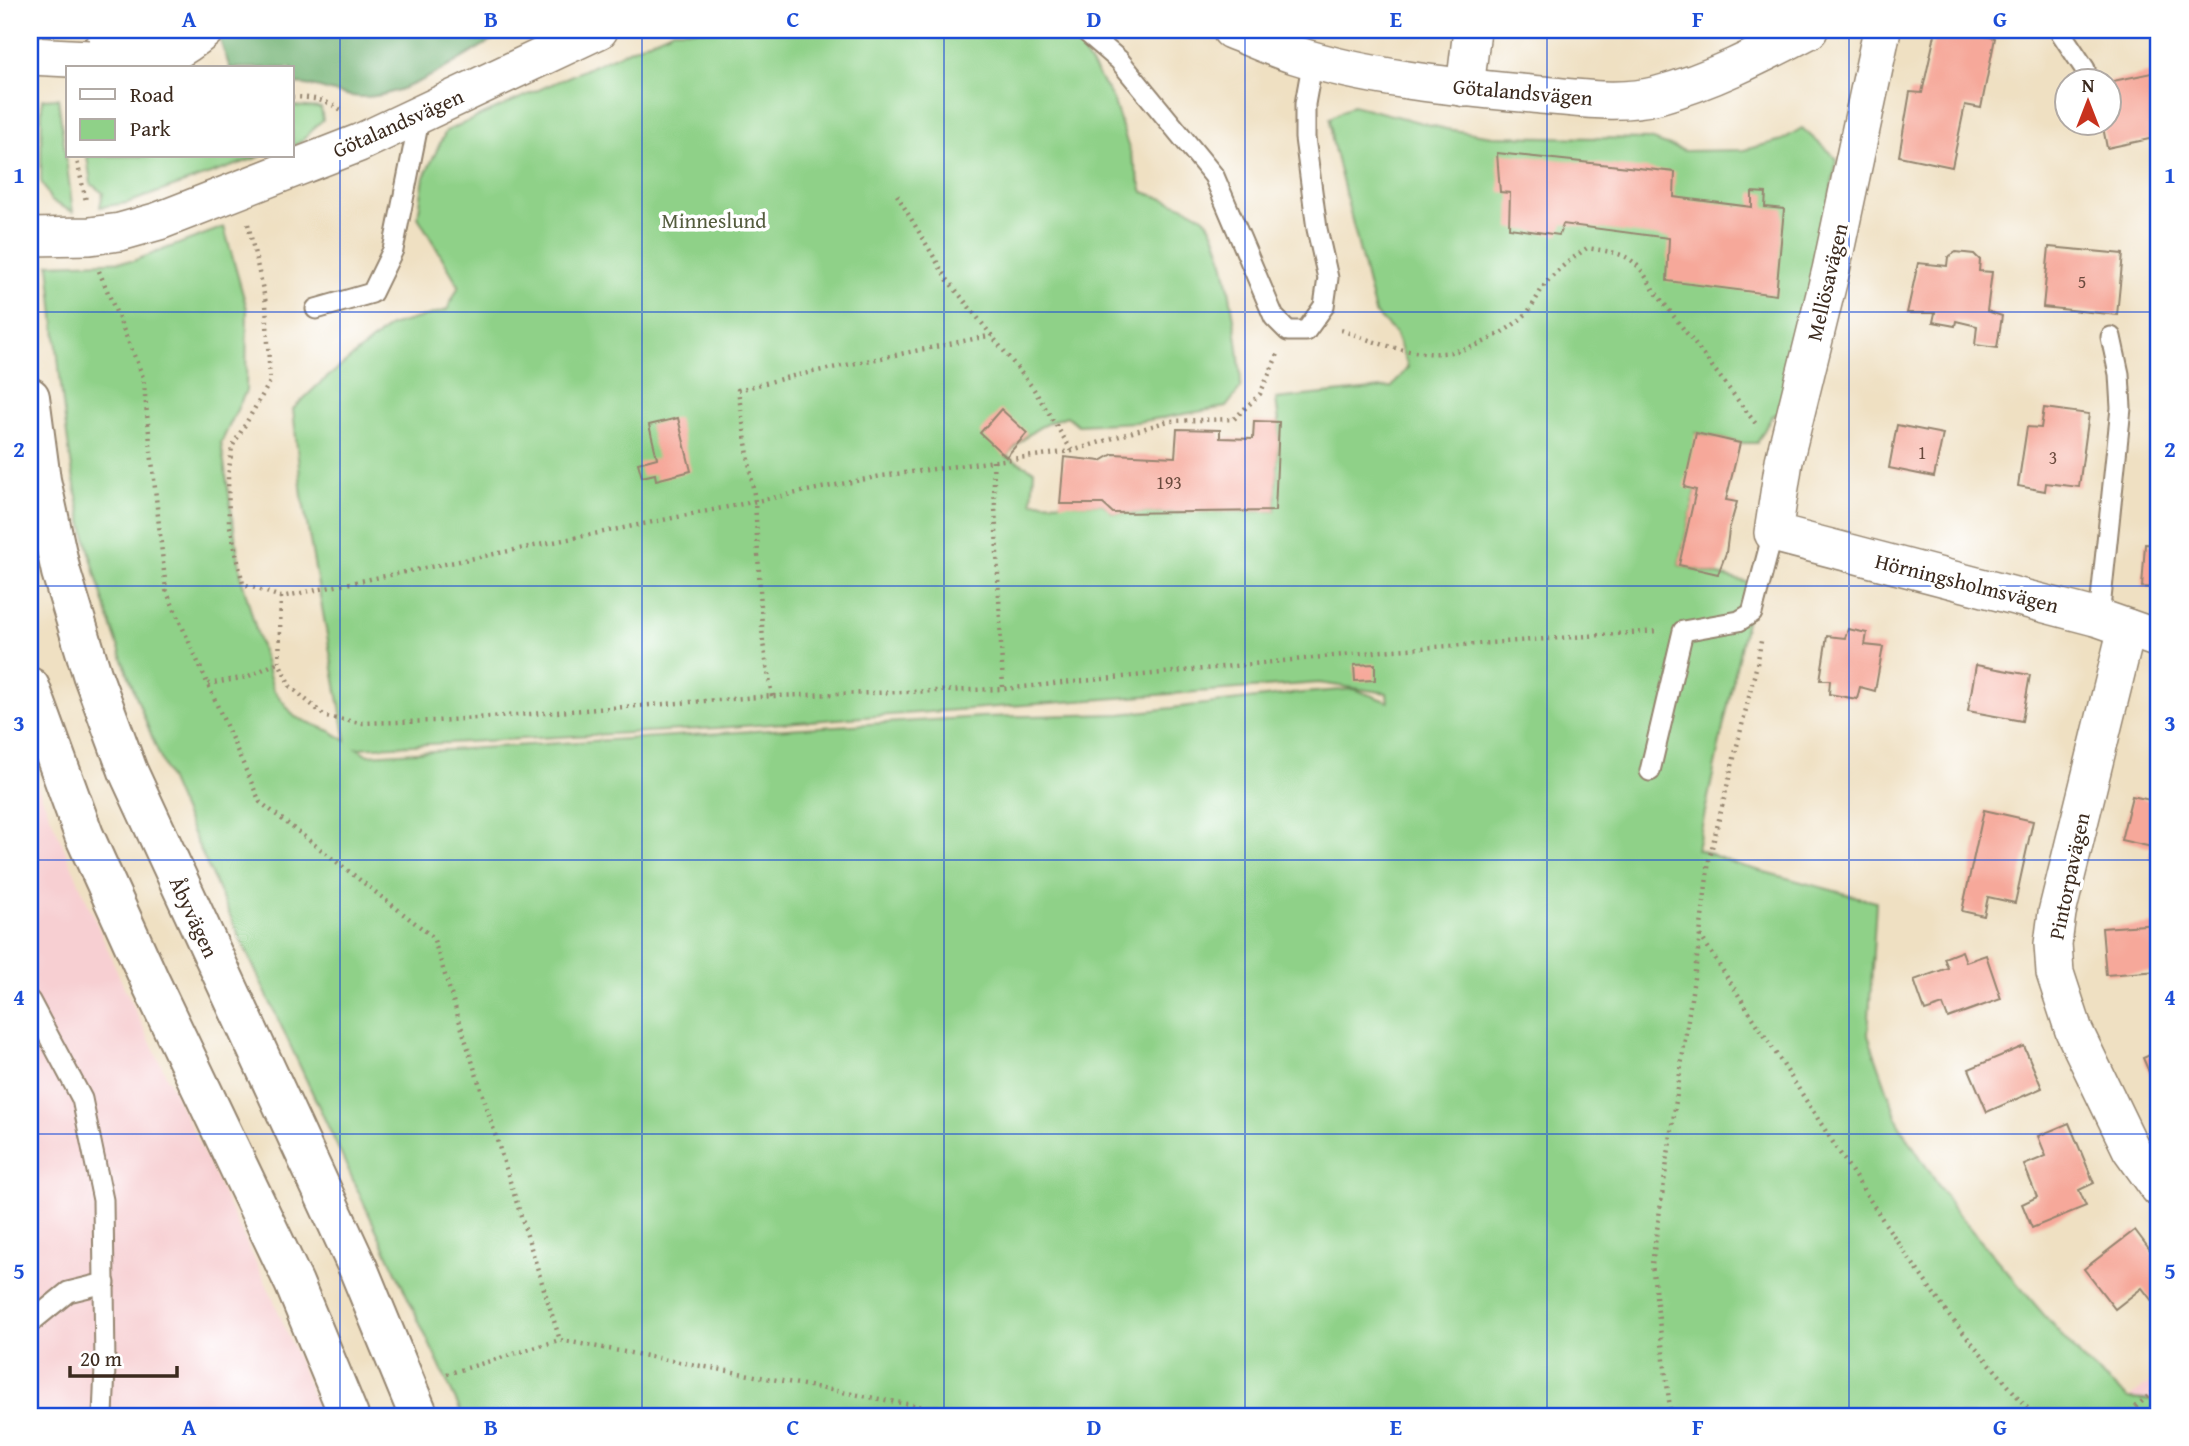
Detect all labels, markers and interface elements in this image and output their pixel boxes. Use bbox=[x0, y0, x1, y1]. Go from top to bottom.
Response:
text: A bbox=[182, 2, 197, 35]
text: B bbox=[484, 2, 498, 35]
text: C bbox=[786, 2, 800, 35]
text: D bbox=[1087, 2, 1102, 35]
text: E bbox=[1390, 2, 1402, 35]
text: F bbox=[1692, 2, 1704, 35]
text: G bbox=[1993, 2, 2007, 35]
legend bbox=[66, 66, 294, 158]
north arrow bbox=[2052, 66, 2122, 136]
street label: Götalandsvägen bbox=[1452, 70, 1594, 114]
text: N bbox=[2082, 71, 2095, 99]
text: Road bbox=[130, 79, 175, 110]
street label: Götalandsvägen bbox=[328, 80, 468, 166]
text: Park bbox=[130, 113, 171, 144]
text: 1 bbox=[13, 158, 25, 191]
text: 1 bbox=[2164, 158, 2176, 191]
park label: Minneslund bbox=[661, 205, 767, 236]
street label: Mellösavägen bbox=[1798, 220, 1856, 344]
house number: 5 bbox=[2078, 268, 2086, 295]
text: 2 bbox=[13, 432, 25, 465]
text: 2 bbox=[2164, 432, 2176, 465]
house number: 1 bbox=[1918, 439, 1926, 466]
house number: 3 bbox=[2049, 444, 2057, 471]
house number: 193 bbox=[1156, 469, 1182, 496]
street label: Hörningsholmsvägen bbox=[1872, 545, 2062, 621]
text: 3 bbox=[13, 706, 25, 739]
text: 3 bbox=[2164, 706, 2176, 739]
street label: Pintorpavägen bbox=[2040, 809, 2098, 942]
street label: Åbyvägen bbox=[162, 871, 226, 963]
text: 4 bbox=[13, 980, 25, 1013]
text: 4 bbox=[2164, 980, 2176, 1013]
text: 5 bbox=[13, 1254, 25, 1287]
text: 5 bbox=[2164, 1254, 2176, 1287]
scale bar bbox=[70, 1334, 177, 1378]
text: 20 m bbox=[80, 1343, 122, 1374]
text: A bbox=[182, 1410, 197, 1443]
text: B bbox=[484, 1410, 498, 1443]
text: C bbox=[786, 1410, 800, 1443]
text: D bbox=[1087, 1410, 1102, 1443]
text: E bbox=[1390, 1410, 1402, 1443]
text: F bbox=[1692, 1410, 1704, 1443]
text: G bbox=[1993, 1410, 2007, 1443]

